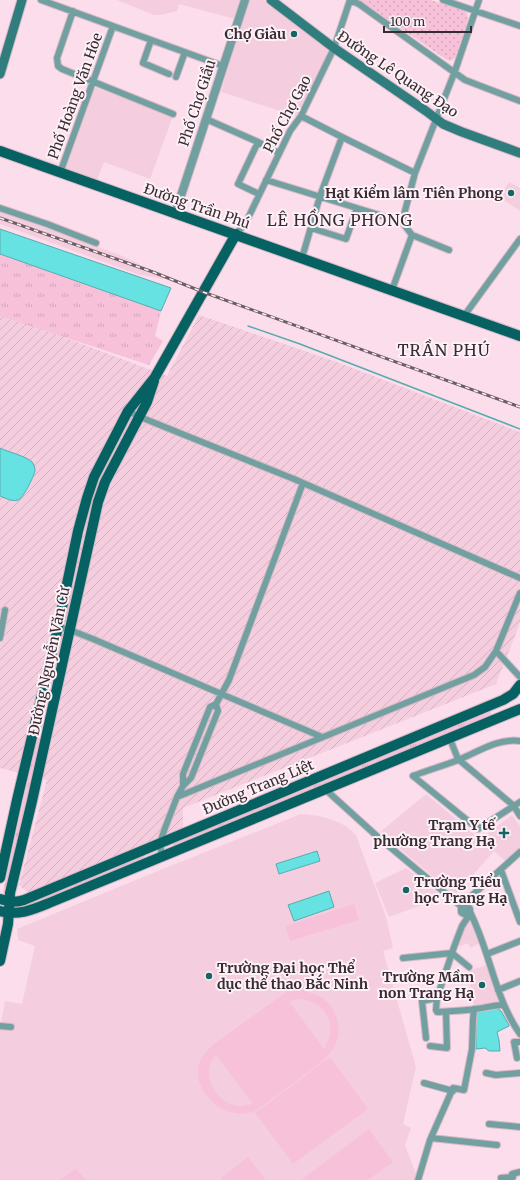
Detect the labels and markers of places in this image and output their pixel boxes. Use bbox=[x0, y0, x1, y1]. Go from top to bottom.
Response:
place label: Chợ Giàu bbox=[224, 25, 286, 43]
marker: Chợ Giàu bbox=[289, 29, 299, 39]
place label: Hạt Kiểm lâm Tiên Phong bbox=[325, 184, 503, 202]
marker: Hạt Kiểm lâm Tiên Phong bbox=[506, 188, 516, 198]
place label: Trạm Y tế phường Trang Hạ bbox=[373, 816, 496, 850]
marker: Trạm Y tế phường Trang Hạ bbox=[498, 827, 510, 839]
place label: Trường Tiểu học Trang Hạ bbox=[414, 873, 507, 907]
marker: Trường Tiểu học Trang Hạ bbox=[401, 885, 411, 895]
place label: Trường Đại học Thể dục thể thao Bắc Ninh bbox=[217, 959, 369, 993]
place label: Trường Mầm non Trang Hạ bbox=[379, 968, 474, 1002]
marker: Trường Đại học Thể dục thể thao Bắc Ninh bbox=[204, 971, 214, 981]
marker: Trường Mầm non Trang Hạ bbox=[477, 980, 487, 990]

